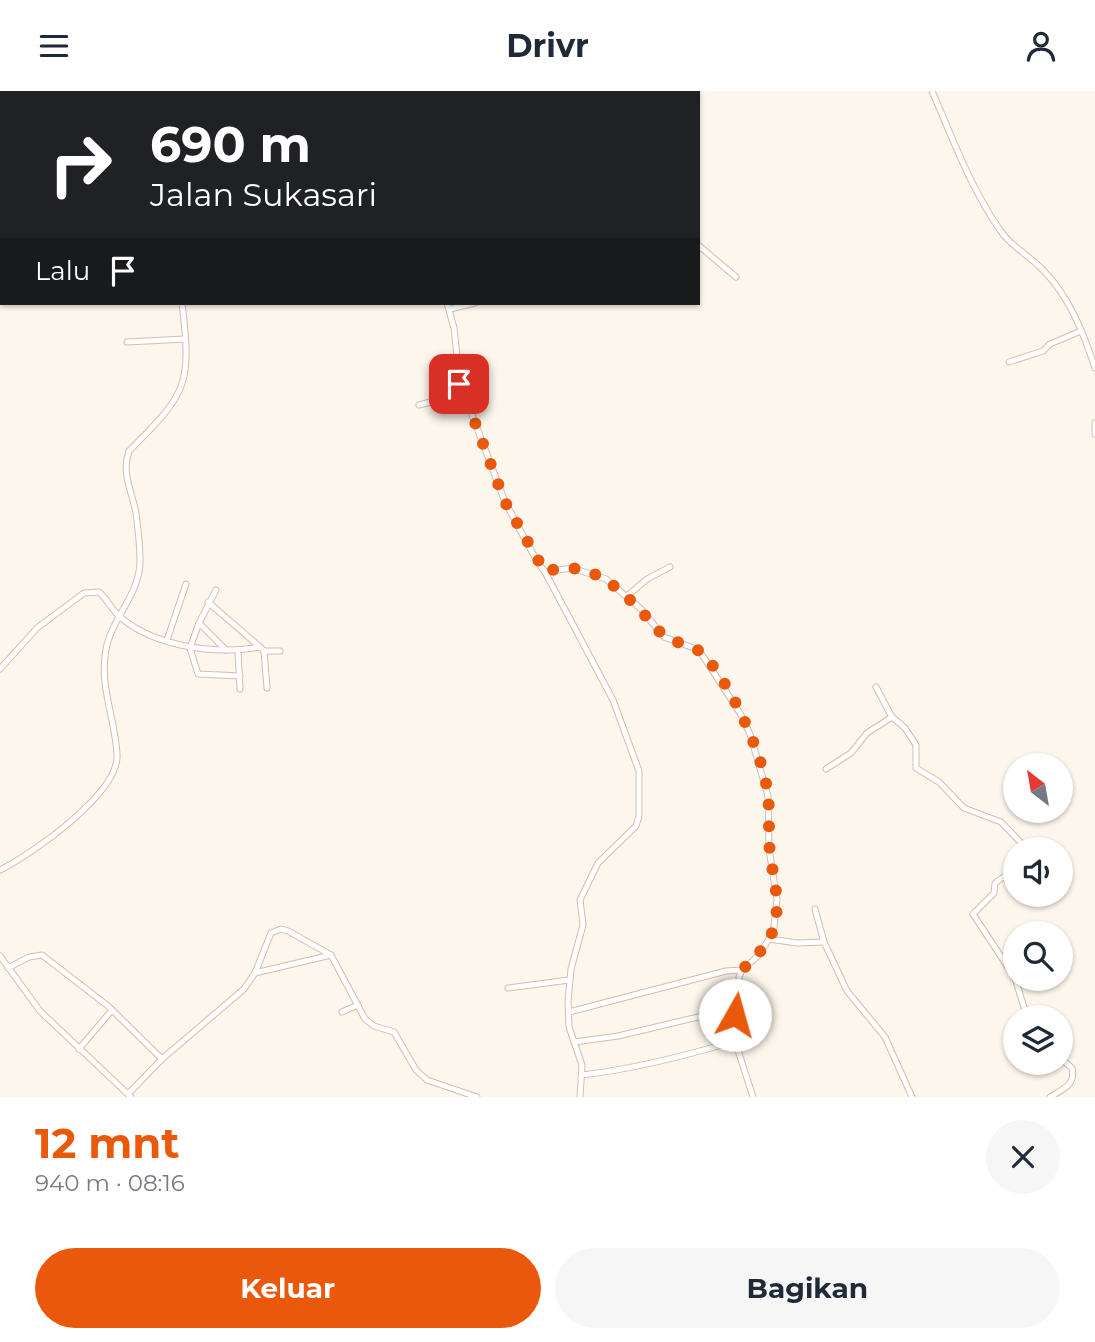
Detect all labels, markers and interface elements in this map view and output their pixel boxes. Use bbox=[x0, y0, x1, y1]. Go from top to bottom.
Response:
text: Drivr bbox=[506, 26, 589, 65]
icon: menu bbox=[35, 27, 73, 65]
icon: person bbox=[1022, 27, 1060, 65]
text: 690 m bbox=[150, 115, 311, 174]
icon: right bbox=[35, 119, 126, 210]
text: Jalan Sukasari bbox=[150, 175, 377, 214]
icon: arrive bbox=[104, 252, 142, 290]
text: Lalu bbox=[35, 255, 90, 287]
pin bbox=[429, 354, 489, 414]
icon: arrive bbox=[440, 365, 478, 403]
north arrow bbox=[1003, 753, 1073, 823]
map controls bbox=[1003, 753, 1073, 1075]
button: sound bbox=[1003, 837, 1073, 907]
button: search bbox=[1003, 921, 1073, 991]
position arrow bbox=[698, 978, 772, 1052]
button: layers bbox=[1003, 1005, 1073, 1075]
text: 12 mnt bbox=[35, 1117, 179, 1169]
button: close bbox=[986, 1120, 1060, 1194]
text: 940 m · 08:16 bbox=[35, 1169, 185, 1197]
button: Keluar bbox=[35, 1248, 541, 1328]
button: Bagikan bbox=[555, 1248, 1060, 1328]

